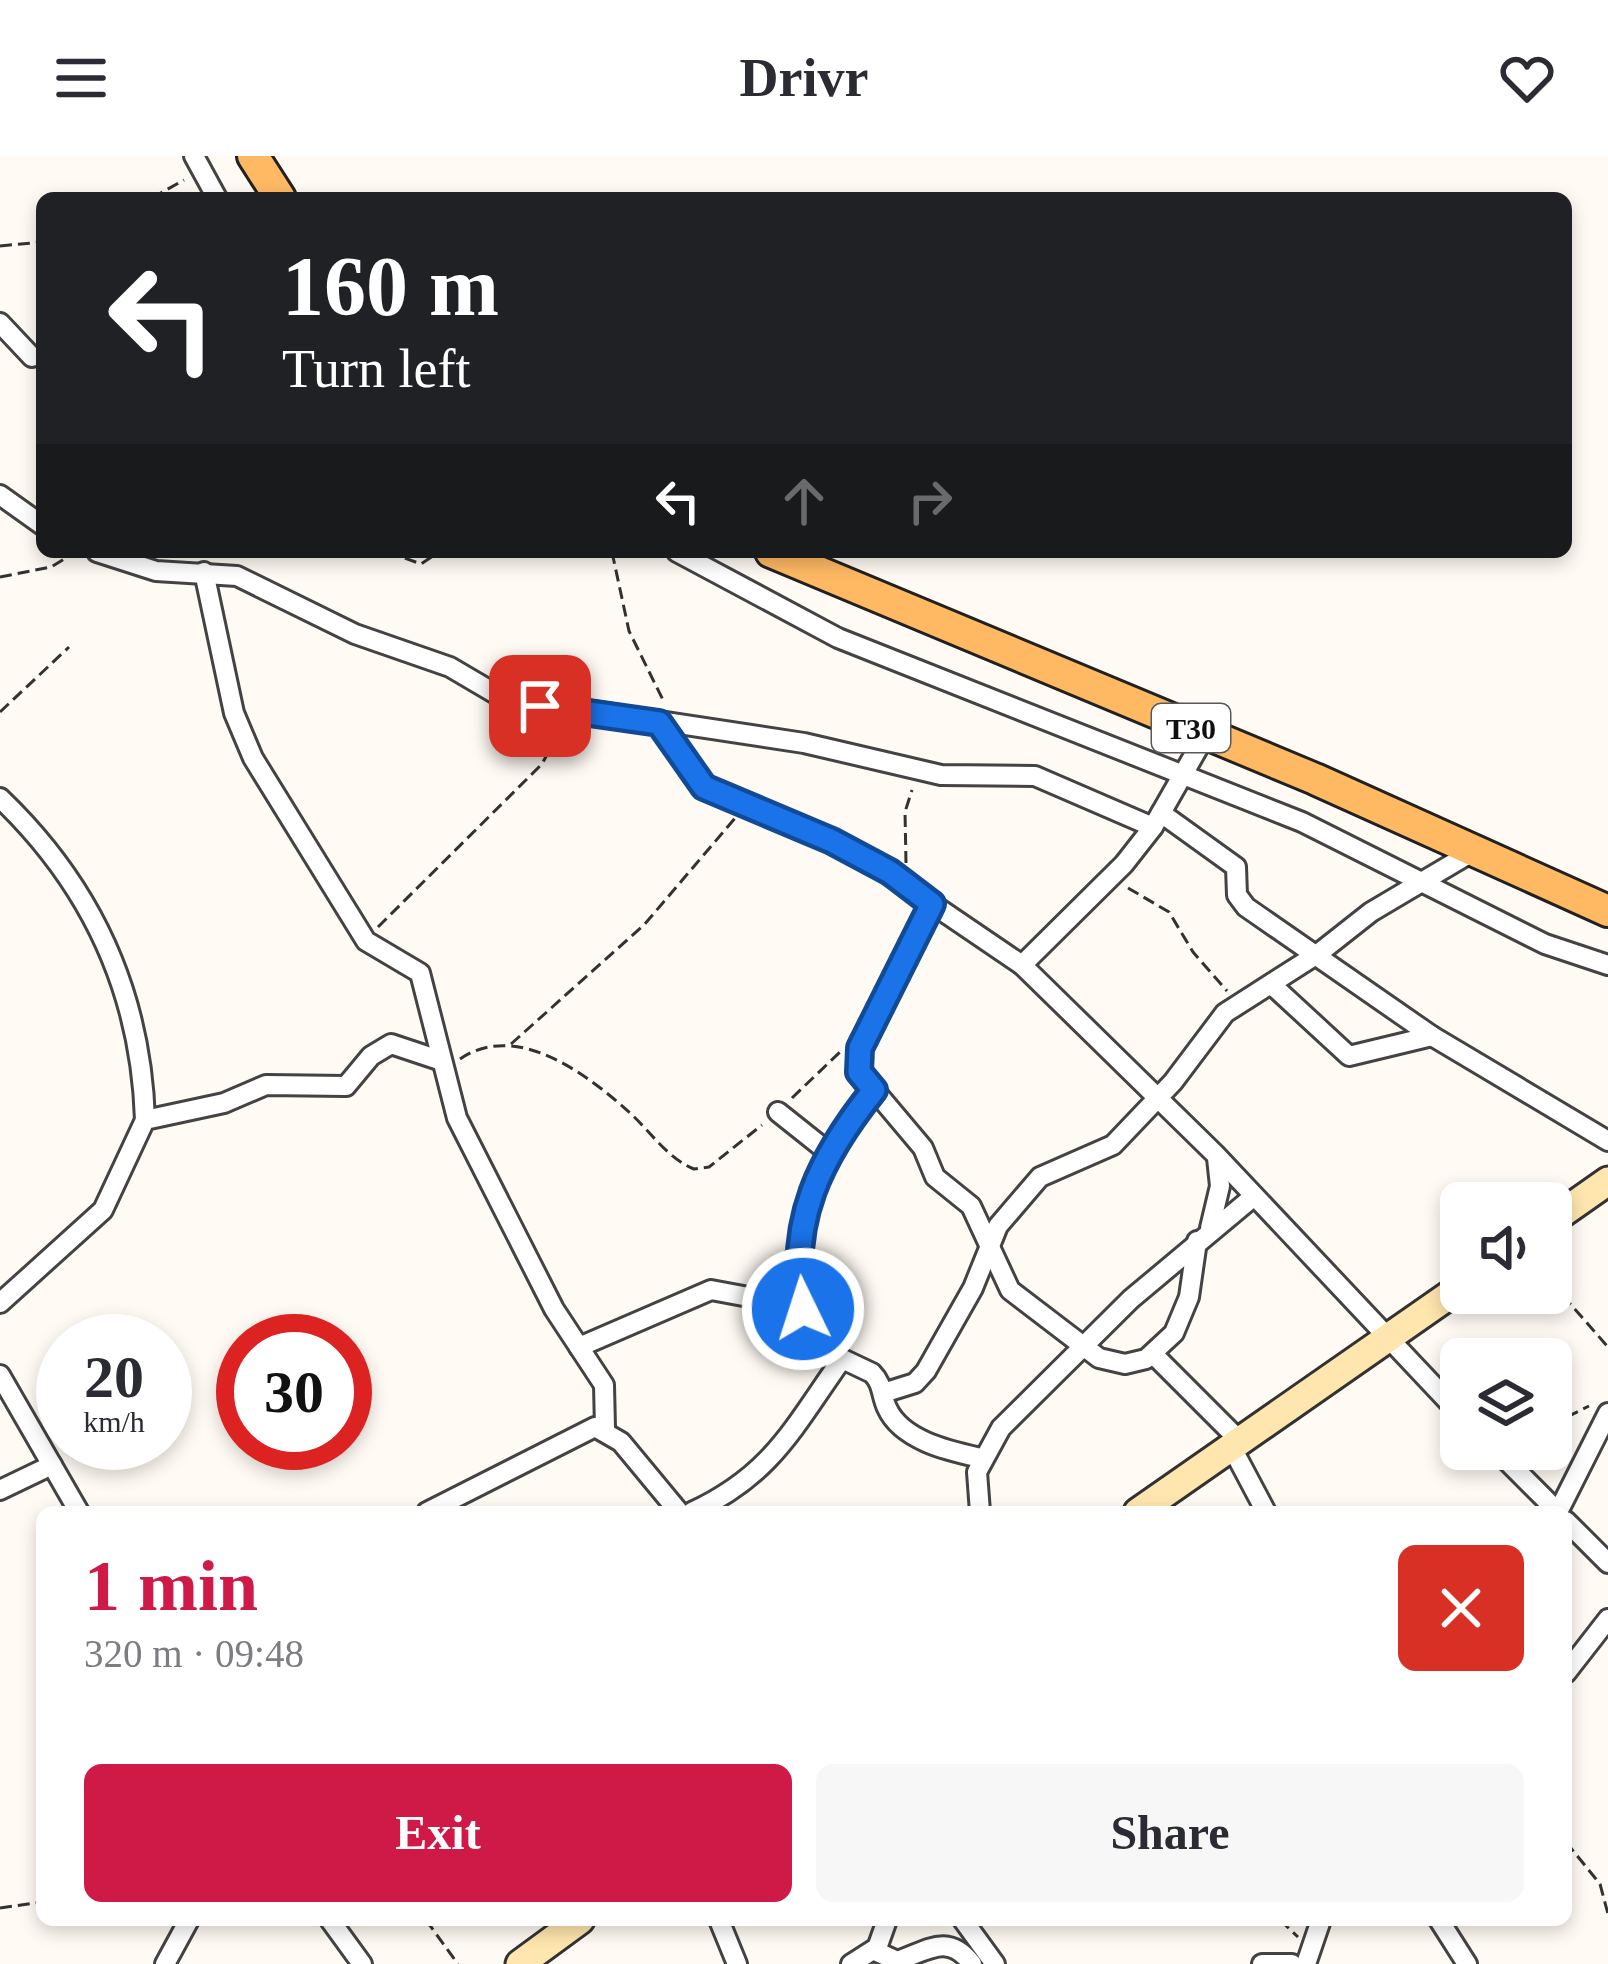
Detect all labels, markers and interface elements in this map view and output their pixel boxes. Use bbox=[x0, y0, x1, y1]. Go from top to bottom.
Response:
icon: menu bbox=[48, 45, 114, 111]
icon: heart bbox=[1494, 45, 1560, 111]
text: Drivr bbox=[740, 48, 868, 108]
icon: left bbox=[84, 240, 240, 396]
text: 160 m bbox=[282, 240, 499, 333]
text: Turn left bbox=[282, 339, 471, 399]
icon: left bbox=[645, 468, 711, 534]
icon: ahead bbox=[771, 468, 837, 534]
icon: right bbox=[897, 468, 963, 534]
pin bbox=[489, 655, 591, 757]
icon: arrive bbox=[507, 673, 573, 739]
road number: T30 bbox=[1152, 704, 1230, 752]
map controls bbox=[1440, 1182, 1572, 1470]
button: sound bbox=[1440, 1182, 1572, 1314]
position arrow bbox=[740, 1246, 866, 1372]
speed limit sign: 30 bbox=[216, 1314, 372, 1470]
button: layers bbox=[1440, 1338, 1572, 1470]
text: 20 bbox=[84, 1344, 144, 1410]
text: km/h bbox=[83, 1405, 145, 1438]
button: close bbox=[1398, 1545, 1524, 1671]
text: 1 min bbox=[84, 1546, 258, 1626]
text: 320 m · 09:48 bbox=[84, 1632, 304, 1675]
button: Exit bbox=[84, 1764, 792, 1902]
button: Share bbox=[816, 1764, 1524, 1902]

